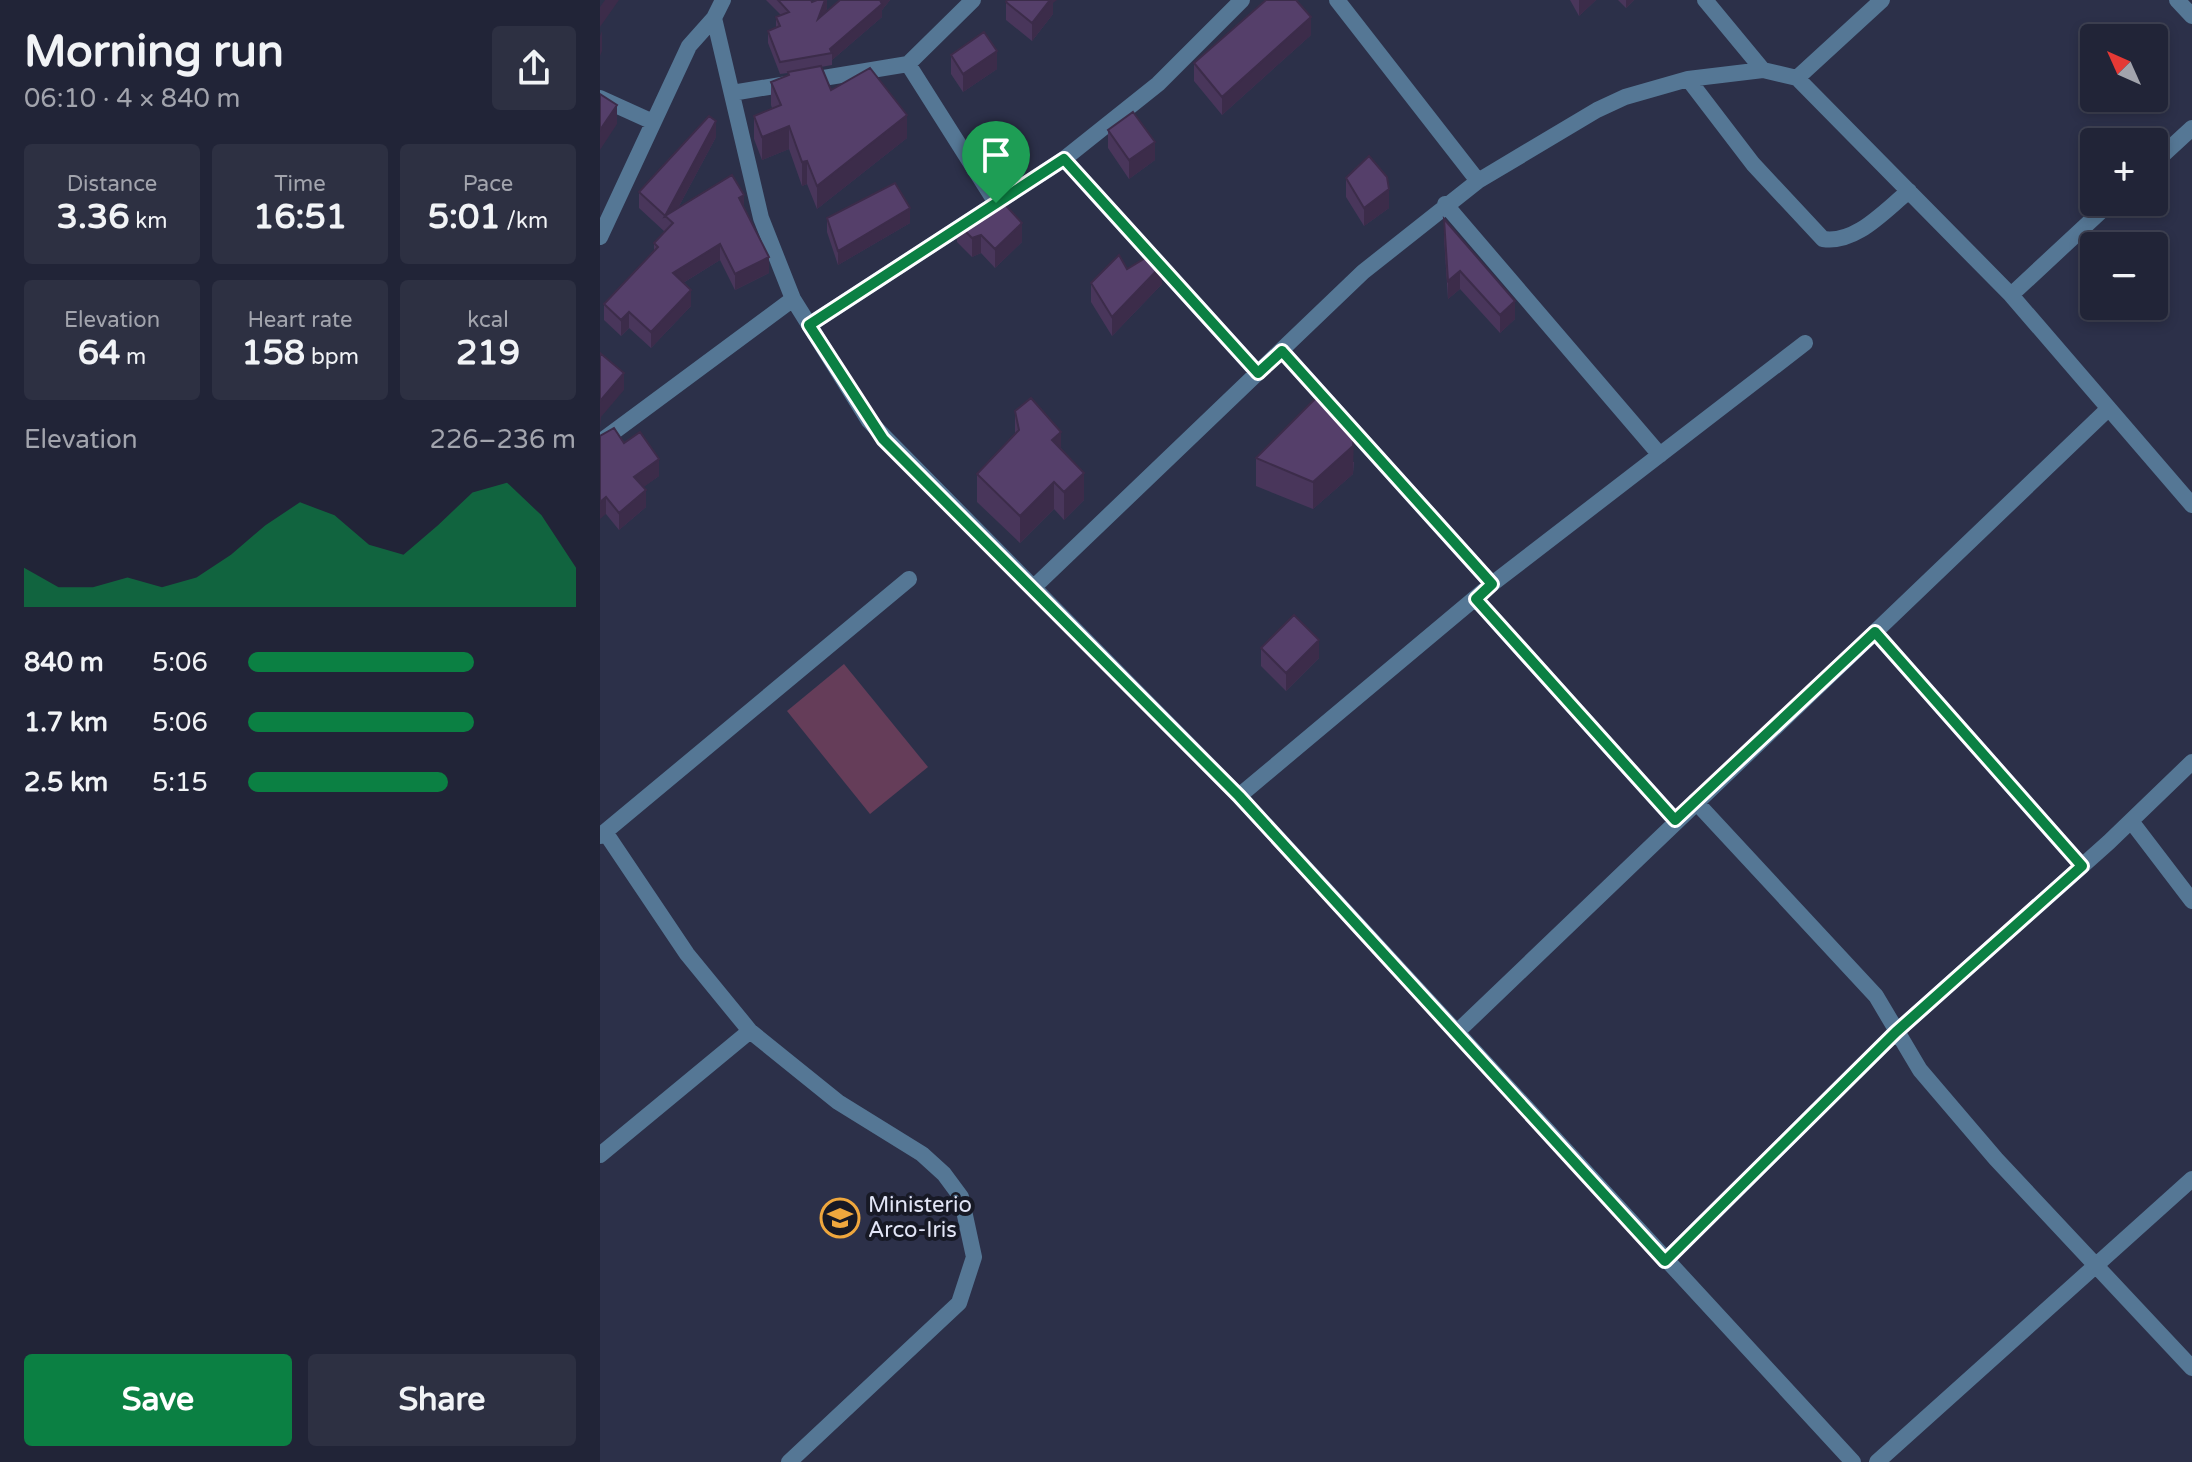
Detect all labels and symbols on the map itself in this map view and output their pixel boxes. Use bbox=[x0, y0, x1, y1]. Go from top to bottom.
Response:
north arrow bbox=[2080, 24, 2168, 112]
pin bbox=[962, 121, 1030, 203]
place label: Ministerio Arco-Iris bbox=[868, 1192, 972, 1243]
school or university icon: Ministerio Arco-Iris bbox=[819, 1197, 861, 1239]

